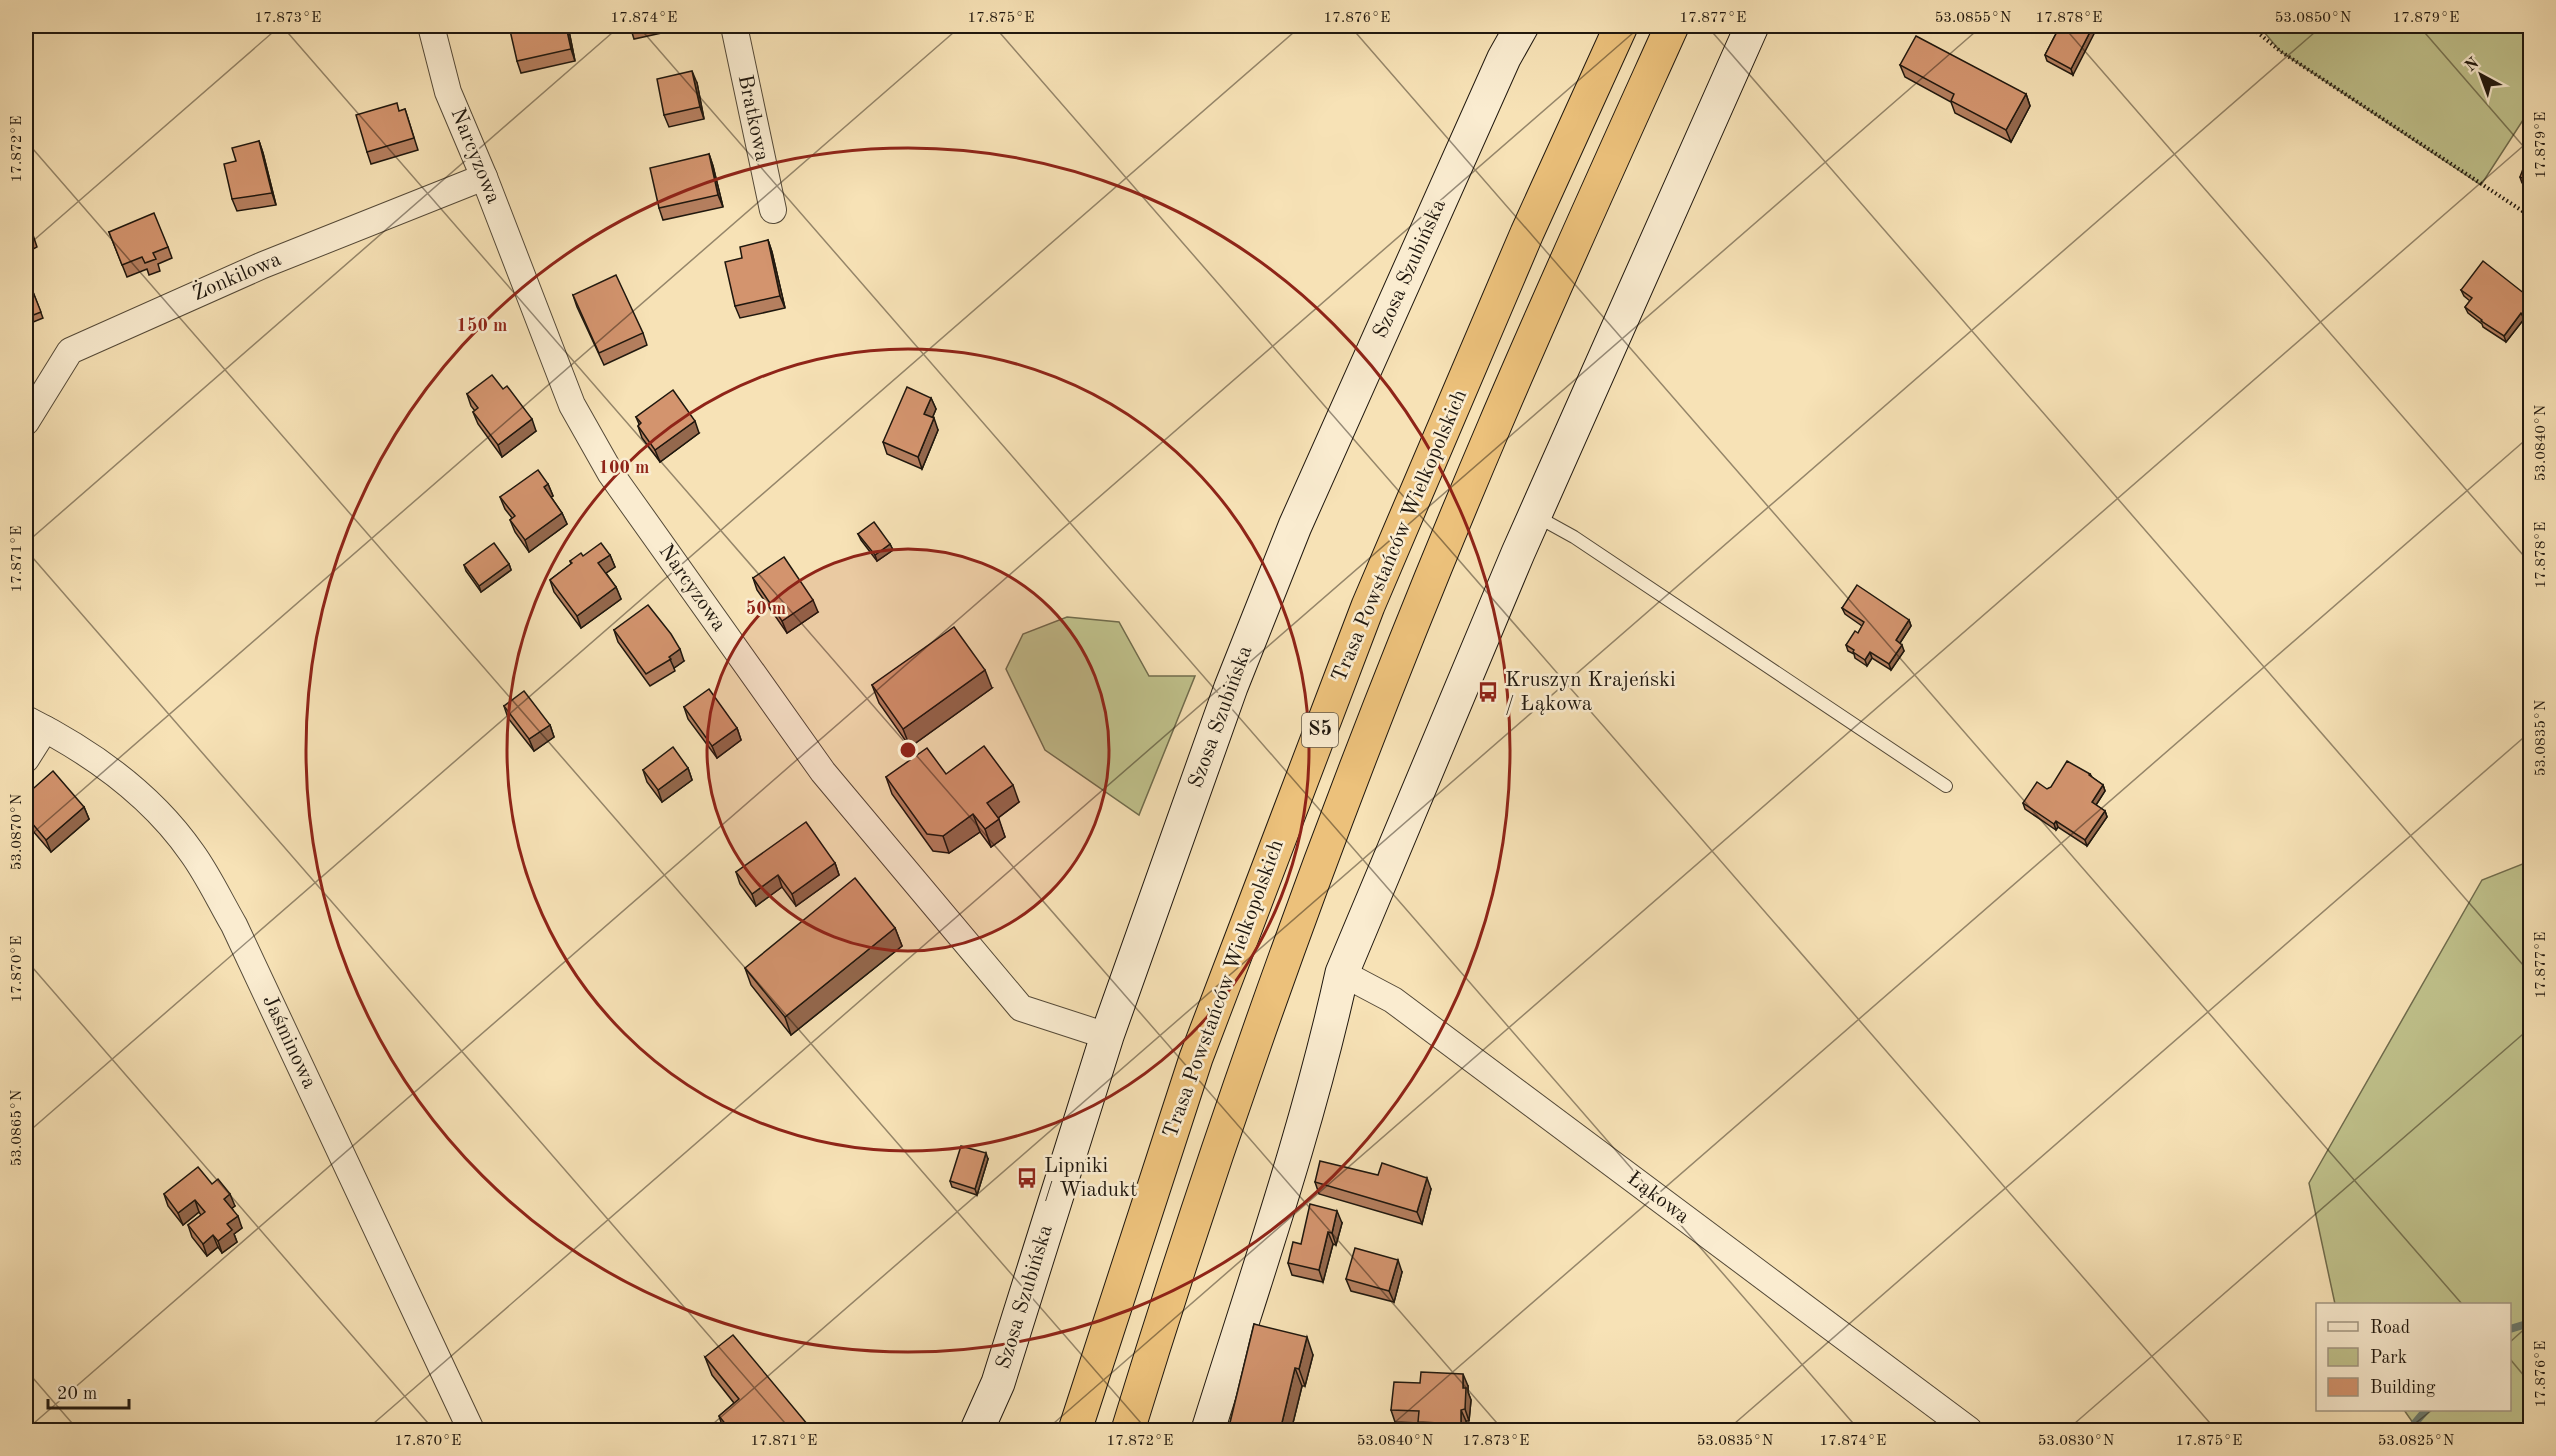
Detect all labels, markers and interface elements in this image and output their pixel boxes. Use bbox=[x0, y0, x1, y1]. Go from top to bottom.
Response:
text: 17.873°E bbox=[255, 11, 321, 26]
text: 17.874°E bbox=[611, 11, 677, 26]
text: 17.875°E bbox=[968, 11, 1034, 26]
text: 17.876°E bbox=[1324, 11, 1390, 26]
text: 17.877°E bbox=[1680, 11, 1746, 26]
text: 53.0855°N bbox=[1935, 11, 2012, 26]
text: 17.878°E bbox=[2036, 11, 2102, 26]
text: 53.0850°N bbox=[2275, 11, 2352, 26]
text: 17.879°E bbox=[2393, 11, 2459, 26]
north arrow bbox=[2451, 45, 2511, 105]
text: N bbox=[2463, 55, 2483, 75]
street label: Bratkowa bbox=[734, 73, 772, 163]
street label: Narcyzowa bbox=[446, 105, 504, 207]
text: 17.879°E bbox=[2534, 112, 2549, 178]
text: 17.872°E bbox=[10, 116, 25, 182]
street label: Szosa Szubińska bbox=[1370, 196, 1450, 342]
street label: Żonkilowa bbox=[188, 245, 284, 305]
text: 150 m bbox=[457, 317, 507, 335]
street label: Trasa Powstańców Wielkopolskich bbox=[1329, 387, 1471, 685]
text: 53.0840°N bbox=[2534, 404, 2549, 481]
text: 100 m bbox=[599, 459, 649, 477]
text: 17.878°E bbox=[2534, 522, 2549, 588]
text: 17.871°E bbox=[10, 526, 25, 592]
street label: Narcyzowa bbox=[655, 541, 729, 635]
text: 50 m bbox=[746, 600, 786, 618]
street label: Szosa Szubińska bbox=[1186, 643, 1256, 791]
place label: Kruszyn Krajeński / Łąkowa bbox=[1505, 670, 1676, 715]
bus stop icon: Kruszyn Krajeński / Łąkowa bbox=[1476, 680, 1500, 704]
text: 53.0835°N bbox=[2534, 699, 2549, 776]
road number: S5 bbox=[1302, 713, 1338, 747]
centre of rings bbox=[898, 740, 918, 760]
text: 53.0870°N bbox=[10, 793, 25, 870]
street label: Trasa Powstańców Wielkopolskich bbox=[1160, 837, 1288, 1141]
text: 17.877°E bbox=[2534, 932, 2549, 998]
text: 17.870°E bbox=[10, 936, 25, 1002]
street label: Jaśminowa bbox=[258, 992, 320, 1092]
text: 53.0865°N bbox=[10, 1089, 25, 1166]
place label: Lipniki / Wiadukt bbox=[1044, 1156, 1137, 1201]
bus stop icon: Lipniki / Wiadukt bbox=[1015, 1166, 1039, 1190]
street label: Łąkowa bbox=[1623, 1168, 1693, 1228]
street label: Szosa Szubińska bbox=[993, 1222, 1057, 1372]
legend bbox=[2316, 1303, 2511, 1411]
text: Road bbox=[2370, 1319, 2410, 1337]
text: 17.876°E bbox=[2534, 1341, 2549, 1407]
text: Park bbox=[2370, 1349, 2407, 1367]
scale bar bbox=[48, 1372, 129, 1410]
text: Building bbox=[2370, 1379, 2436, 1397]
text: 20 m bbox=[57, 1385, 97, 1403]
text: 17.870°E bbox=[395, 1434, 461, 1449]
text: 17.871°E bbox=[751, 1434, 817, 1449]
text: 17.872°E bbox=[1107, 1434, 1173, 1449]
text: 53.0840°N bbox=[1357, 1434, 1434, 1449]
text: 17.873°E bbox=[1463, 1434, 1529, 1449]
text: 53.0835°N bbox=[1697, 1434, 1774, 1449]
text: 17.874°E bbox=[1820, 1434, 1886, 1449]
text: 53.0830°N bbox=[2038, 1434, 2115, 1449]
text: 17.875°E bbox=[2176, 1434, 2242, 1449]
text: 53.0825°N bbox=[2378, 1434, 2455, 1449]

